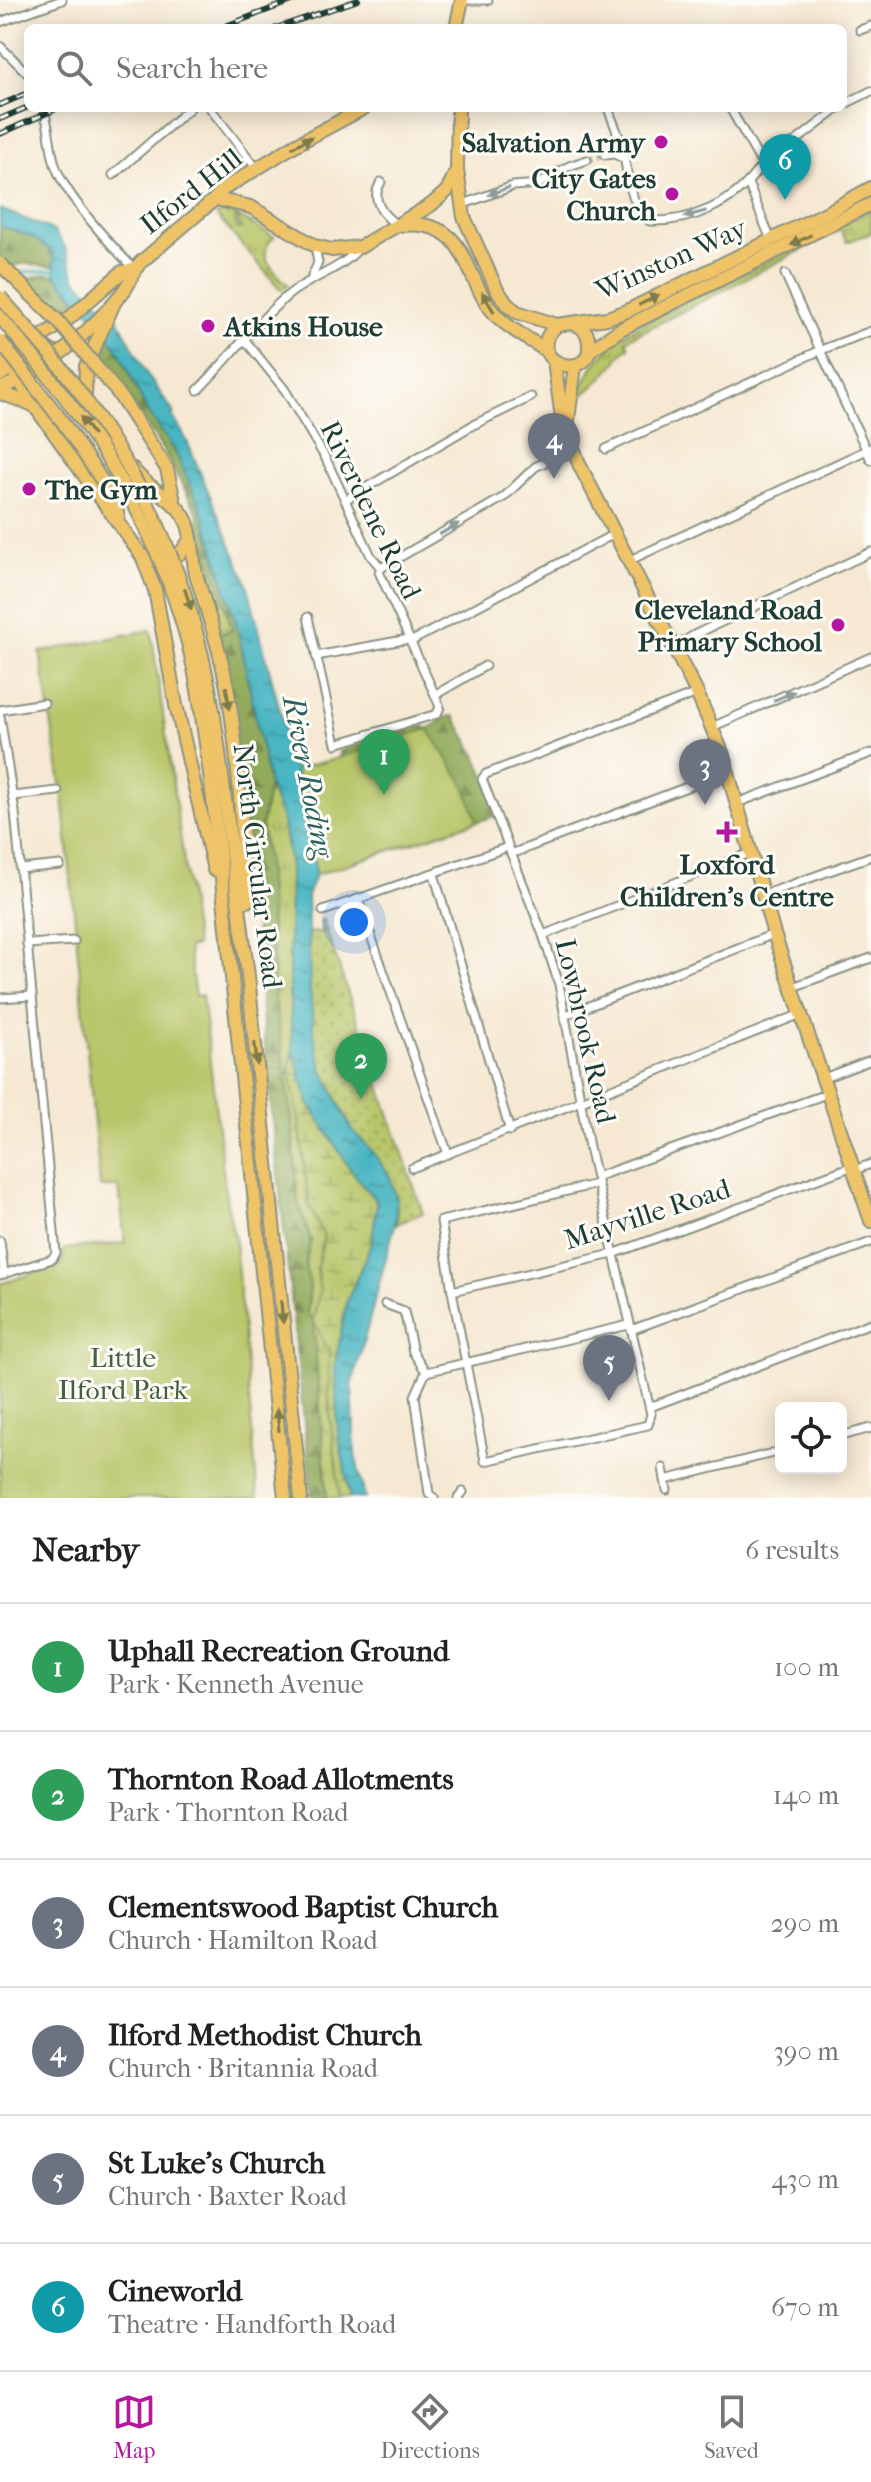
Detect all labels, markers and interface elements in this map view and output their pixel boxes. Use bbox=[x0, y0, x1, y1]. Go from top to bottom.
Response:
search box bbox=[24, 24, 847, 112]
icon: search bbox=[52, 46, 96, 90]
text: Search here bbox=[116, 51, 268, 86]
place label: Salvation Army bbox=[462, 126, 647, 159]
marker: Salvation Army bbox=[652, 133, 670, 151]
pin: 6 bbox=[759, 134, 811, 200]
one-way arrow bbox=[291, 135, 313, 149]
street label: Ilford Hill bbox=[133, 141, 249, 241]
place label: City Gates Church bbox=[531, 162, 656, 227]
one-way arrow bbox=[486, 185, 510, 198]
marker: City Gates Church bbox=[663, 185, 681, 203]
one-way arrow bbox=[683, 208, 707, 221]
street label: Winston Way bbox=[590, 211, 752, 307]
one-way arrow bbox=[790, 233, 813, 246]
one-way arrow bbox=[481, 291, 495, 313]
one-way arrow bbox=[637, 293, 660, 307]
place label: Atkins House bbox=[222, 310, 383, 343]
marker: Atkins House bbox=[199, 317, 217, 335]
pin: 4 bbox=[528, 413, 580, 479]
one-way arrow bbox=[80, 415, 96, 436]
street label: Riverdene Road bbox=[314, 415, 429, 605]
place label: The Gym bbox=[44, 473, 158, 506]
marker: The Gym bbox=[20, 480, 38, 498]
one-way arrow bbox=[438, 522, 460, 536]
one-way arrow bbox=[182, 587, 194, 611]
place label: Cleveland Road Primary School bbox=[634, 593, 823, 658]
marker: Cleveland Road Primary School bbox=[829, 616, 847, 634]
one-way arrow bbox=[223, 685, 235, 710]
one-way arrow bbox=[772, 690, 796, 703]
water label: River Roding bbox=[275, 691, 341, 862]
pin: 1 bbox=[358, 729, 410, 795]
pin: 3 bbox=[679, 739, 731, 805]
street label: North Circular Road bbox=[227, 742, 289, 991]
marker: Loxford Children's Centre bbox=[716, 821, 738, 843]
place label: Loxford Children's Centre bbox=[620, 848, 834, 913]
your location bbox=[334, 902, 374, 942]
street label: Lowbrook Road bbox=[549, 935, 623, 1127]
pin: 2 bbox=[335, 1033, 387, 1099]
one-way arrow bbox=[250, 1042, 263, 1067]
street label: Mayville Road bbox=[560, 1171, 735, 1256]
one-way arrow bbox=[276, 1300, 289, 1325]
pin: 5 bbox=[583, 1335, 635, 1401]
park label: Little Ilford Park bbox=[58, 1341, 189, 1406]
map controls bbox=[775, 1402, 847, 1474]
button: locate bbox=[775, 1402, 847, 1474]
one-way arrow bbox=[271, 1407, 284, 1432]
text: Nearby bbox=[32, 1530, 139, 1570]
text: 6 results bbox=[745, 1535, 839, 1566]
text: Uphall Recreation Ground bbox=[108, 1634, 449, 1669]
text: 1 bbox=[53, 1652, 63, 1683]
text: 100 m bbox=[774, 1652, 839, 1683]
text: Park · Kenneth Avenue bbox=[108, 1669, 364, 1700]
text: Thornton Road Allotments bbox=[108, 1762, 454, 1797]
text: 2 bbox=[51, 1780, 65, 1811]
text: 140 m bbox=[773, 1780, 839, 1811]
text: Park · Thornton Road bbox=[108, 1797, 348, 1828]
text: Clementswood Baptist Church bbox=[108, 1890, 498, 1925]
text: 3 bbox=[53, 1908, 63, 1939]
text: 290 m bbox=[770, 1908, 839, 1939]
text: Church · Hamilton Road bbox=[108, 1925, 378, 1956]
text: Ilford Methodist Church bbox=[108, 2018, 422, 2053]
text: 4 bbox=[50, 2036, 66, 2067]
text: 390 m bbox=[773, 2036, 839, 2067]
text: Church · Britannia Road bbox=[108, 2053, 378, 2084]
text: St Luke's Church bbox=[108, 2146, 325, 2181]
text: 5 bbox=[52, 2164, 64, 2195]
text: 430 m bbox=[771, 2164, 839, 2195]
text: Church · Baxter Road bbox=[108, 2181, 347, 2212]
text: Cineworld bbox=[108, 2274, 242, 2309]
text: 6 bbox=[51, 2292, 65, 2323]
text: 670 m bbox=[771, 2292, 839, 2323]
text: Theatre · Handforth Road bbox=[108, 2309, 396, 2340]
tab: Map bbox=[112, 2390, 156, 2464]
tab: Directions bbox=[381, 2390, 480, 2464]
tab: Saved bbox=[704, 2390, 759, 2464]

